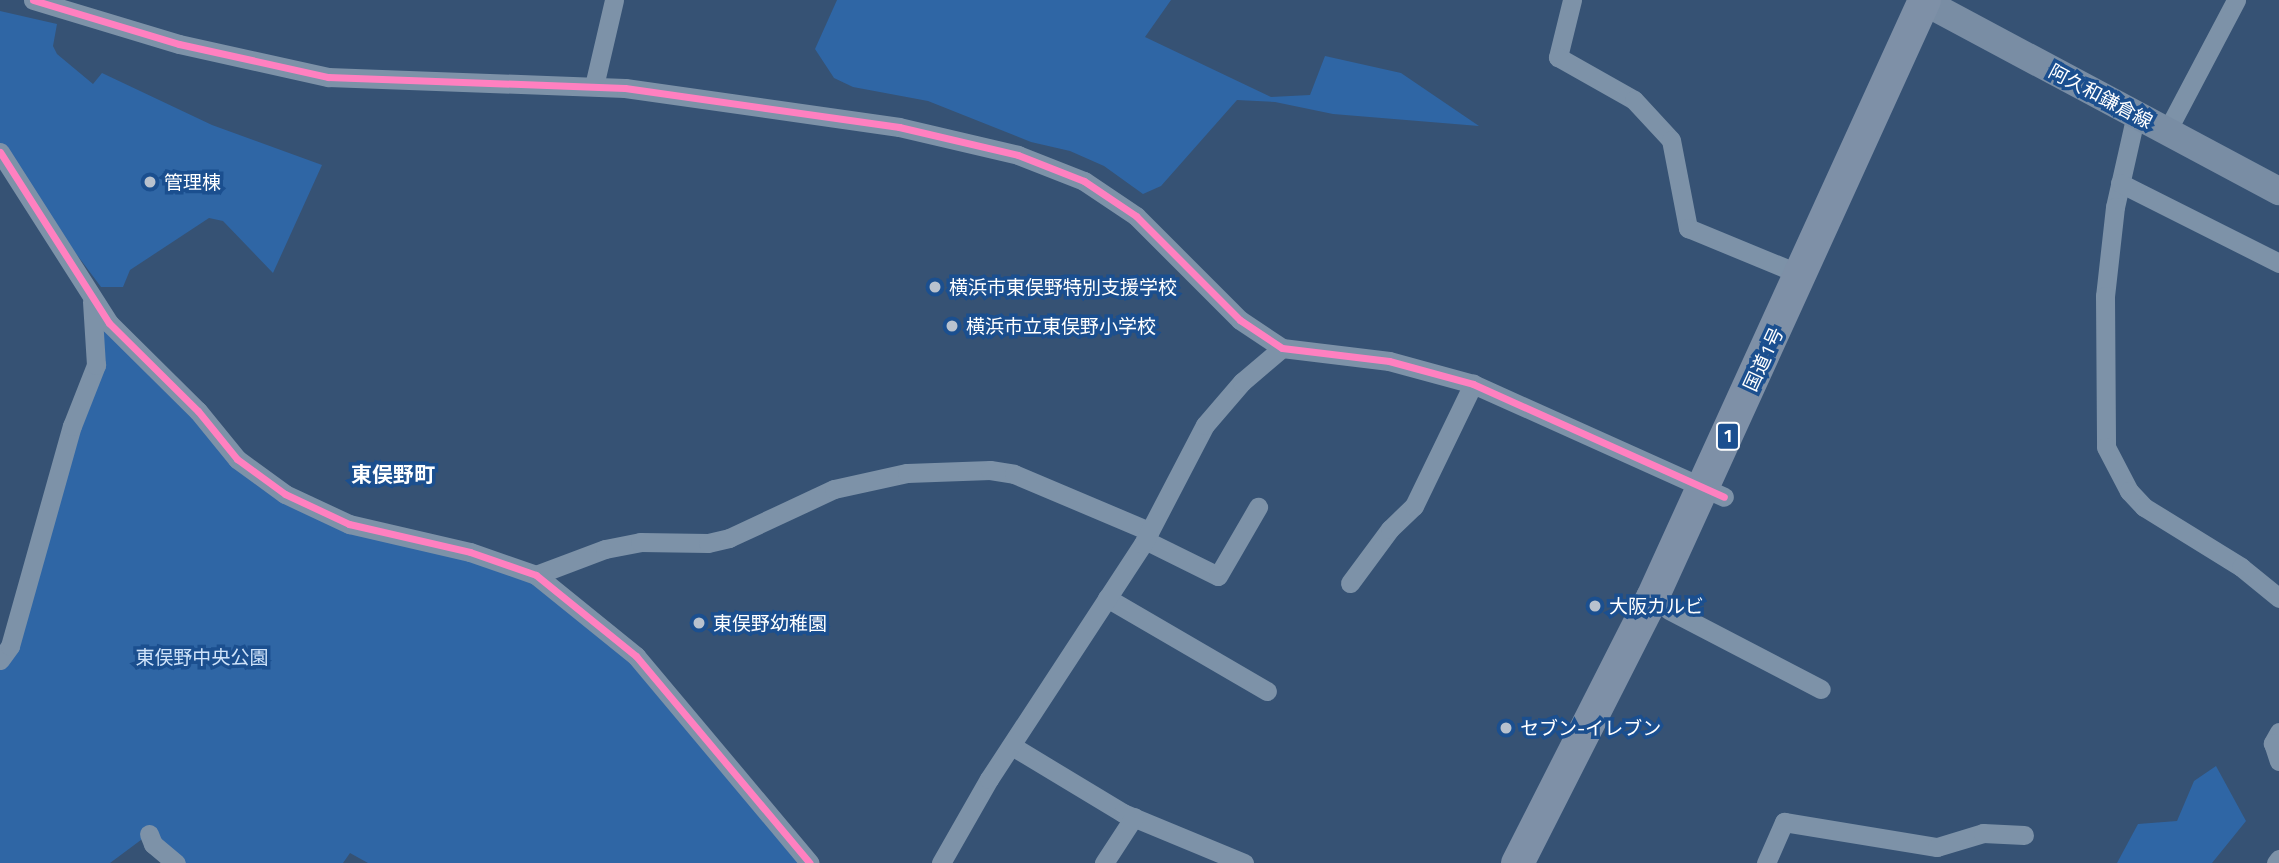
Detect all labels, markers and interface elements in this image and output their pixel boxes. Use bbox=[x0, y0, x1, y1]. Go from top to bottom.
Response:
street label: 阿久和鎌倉線 bbox=[2045, 59, 2157, 133]
place label: 管理棟 bbox=[164, 171, 221, 193]
marker: 管理棟 bbox=[142, 174, 158, 190]
place label: 横浜市東俣野特別支援学校 bbox=[949, 276, 1177, 298]
marker: 横浜市東俣野特別支援学校 bbox=[927, 279, 943, 295]
place label: 横浜市立東俣野小学校 bbox=[966, 315, 1156, 337]
marker: 横浜市立東俣野小学校 bbox=[944, 318, 960, 334]
street label: 国道1号 bbox=[1738, 324, 1788, 394]
road number: 1 bbox=[1716, 422, 1740, 450]
district label: 東俣野町 bbox=[351, 461, 435, 487]
place label: 大阪カルビ bbox=[1609, 595, 1704, 617]
marker: 大阪カルビ bbox=[1587, 598, 1603, 614]
place label: 東俣野幼稚園 bbox=[713, 612, 827, 634]
marker: 東俣野幼稚園 bbox=[691, 615, 707, 631]
park label: 東俣野中央公園 bbox=[136, 646, 268, 668]
place label: セブン-イレブン bbox=[1520, 717, 1661, 739]
marker: セブン-イレブン bbox=[1498, 720, 1514, 736]

